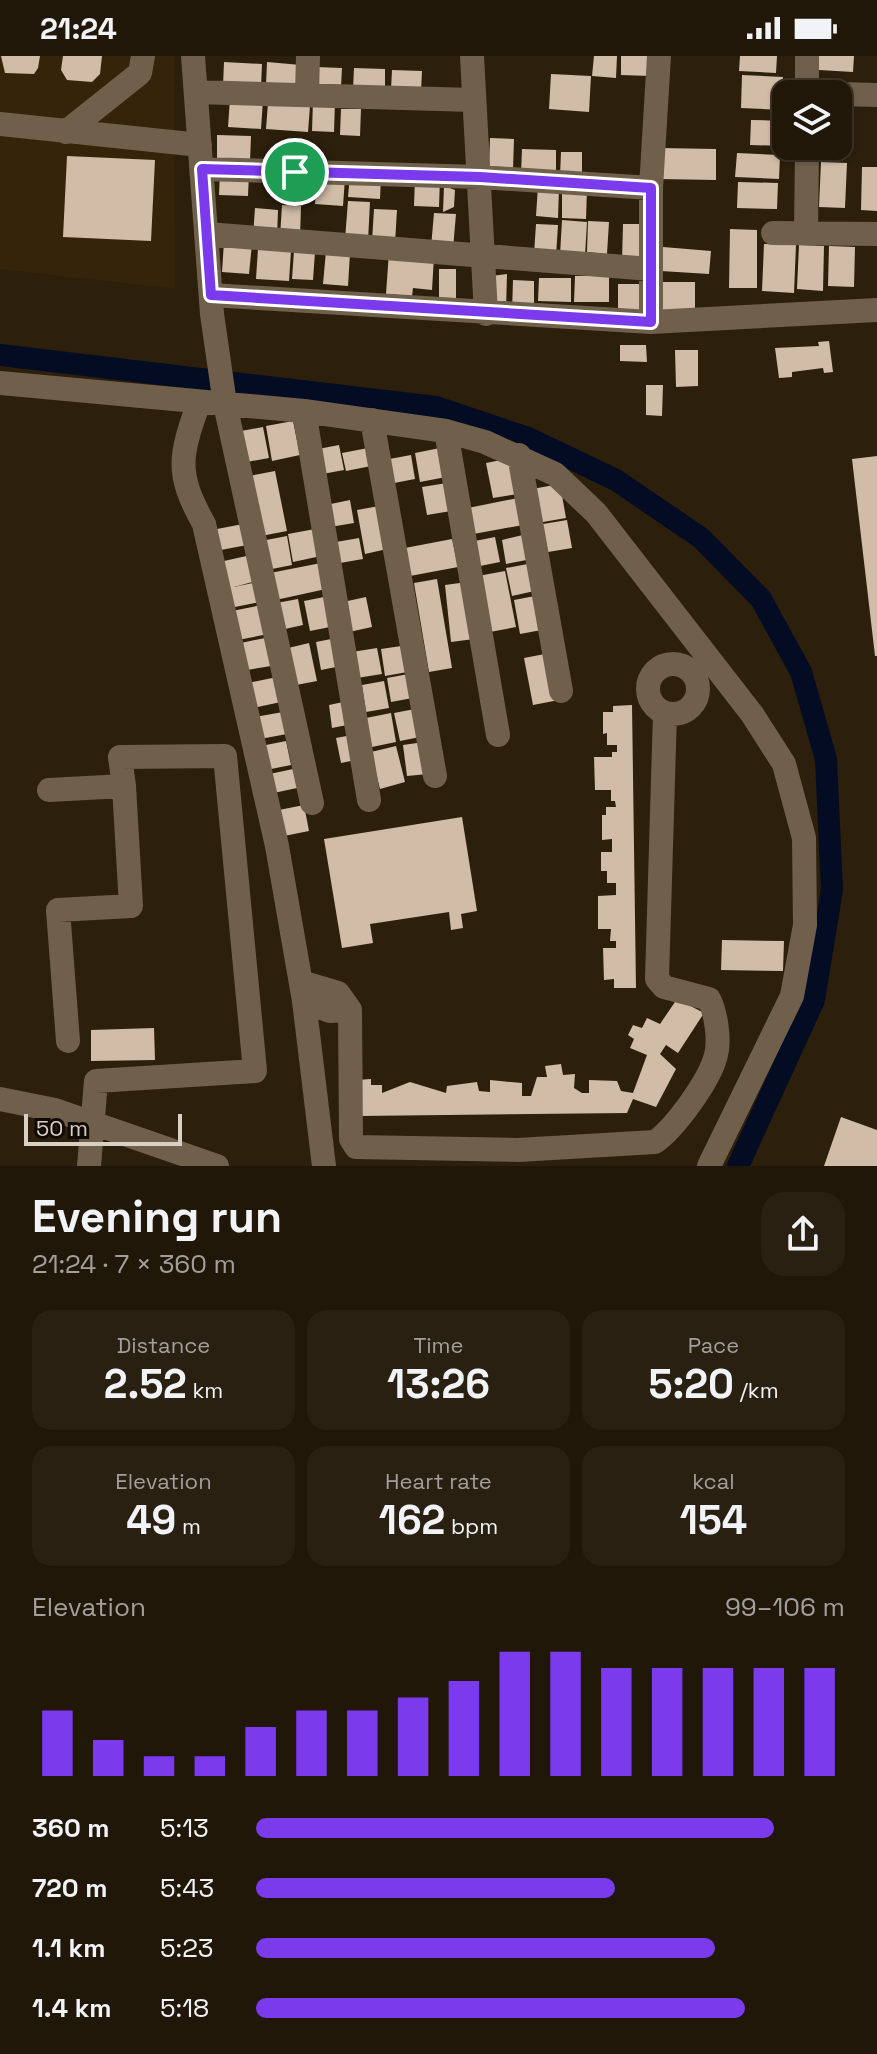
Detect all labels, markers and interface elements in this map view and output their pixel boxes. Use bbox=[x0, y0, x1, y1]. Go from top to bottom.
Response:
text: 21:24 bbox=[40, 9, 117, 48]
map controls bbox=[772, 80, 852, 160]
button: layers bbox=[772, 80, 852, 160]
pin bbox=[261, 138, 329, 206]
icon: arrive bbox=[273, 150, 317, 194]
scale bar bbox=[24, 1110, 182, 1146]
text: 50 m bbox=[36, 1114, 88, 1142]
text: Evening run bbox=[32, 1189, 282, 1245]
button: share bbox=[761, 1192, 845, 1276]
text: 21:24 · 7 × 360 m bbox=[32, 1247, 236, 1281]
text: Distance bbox=[117, 1331, 210, 1359]
text: Time bbox=[413, 1331, 464, 1359]
text: Pace bbox=[688, 1331, 739, 1359]
text: 2.52 bbox=[104, 1359, 187, 1410]
text: 13:26 bbox=[387, 1359, 490, 1410]
text: 5:20 bbox=[648, 1359, 734, 1410]
text: km bbox=[187, 1376, 223, 1404]
text: /km bbox=[734, 1376, 779, 1404]
text: Elevation bbox=[115, 1467, 212, 1495]
text: Heart rate bbox=[385, 1467, 492, 1495]
text: kcal bbox=[692, 1467, 735, 1495]
text: 49 bbox=[126, 1495, 176, 1546]
text: 162 bbox=[379, 1495, 445, 1546]
text: 154 bbox=[680, 1495, 747, 1546]
text: m bbox=[176, 1512, 201, 1540]
text: bpm bbox=[445, 1512, 498, 1540]
text: Elevation bbox=[32, 1590, 146, 1624]
text: 99–106 m bbox=[725, 1590, 845, 1624]
text: 360 m bbox=[32, 1811, 110, 1845]
text: 5:13 bbox=[160, 1811, 209, 1845]
text: 720 m bbox=[32, 1871, 107, 1905]
text: 5:43 bbox=[160, 1871, 214, 1905]
text: 1.1 km bbox=[32, 1931, 105, 1965]
text: 5:23 bbox=[160, 1931, 213, 1965]
text: 1.4 km bbox=[32, 1991, 112, 2025]
text: 5:18 bbox=[160, 1991, 209, 2025]

